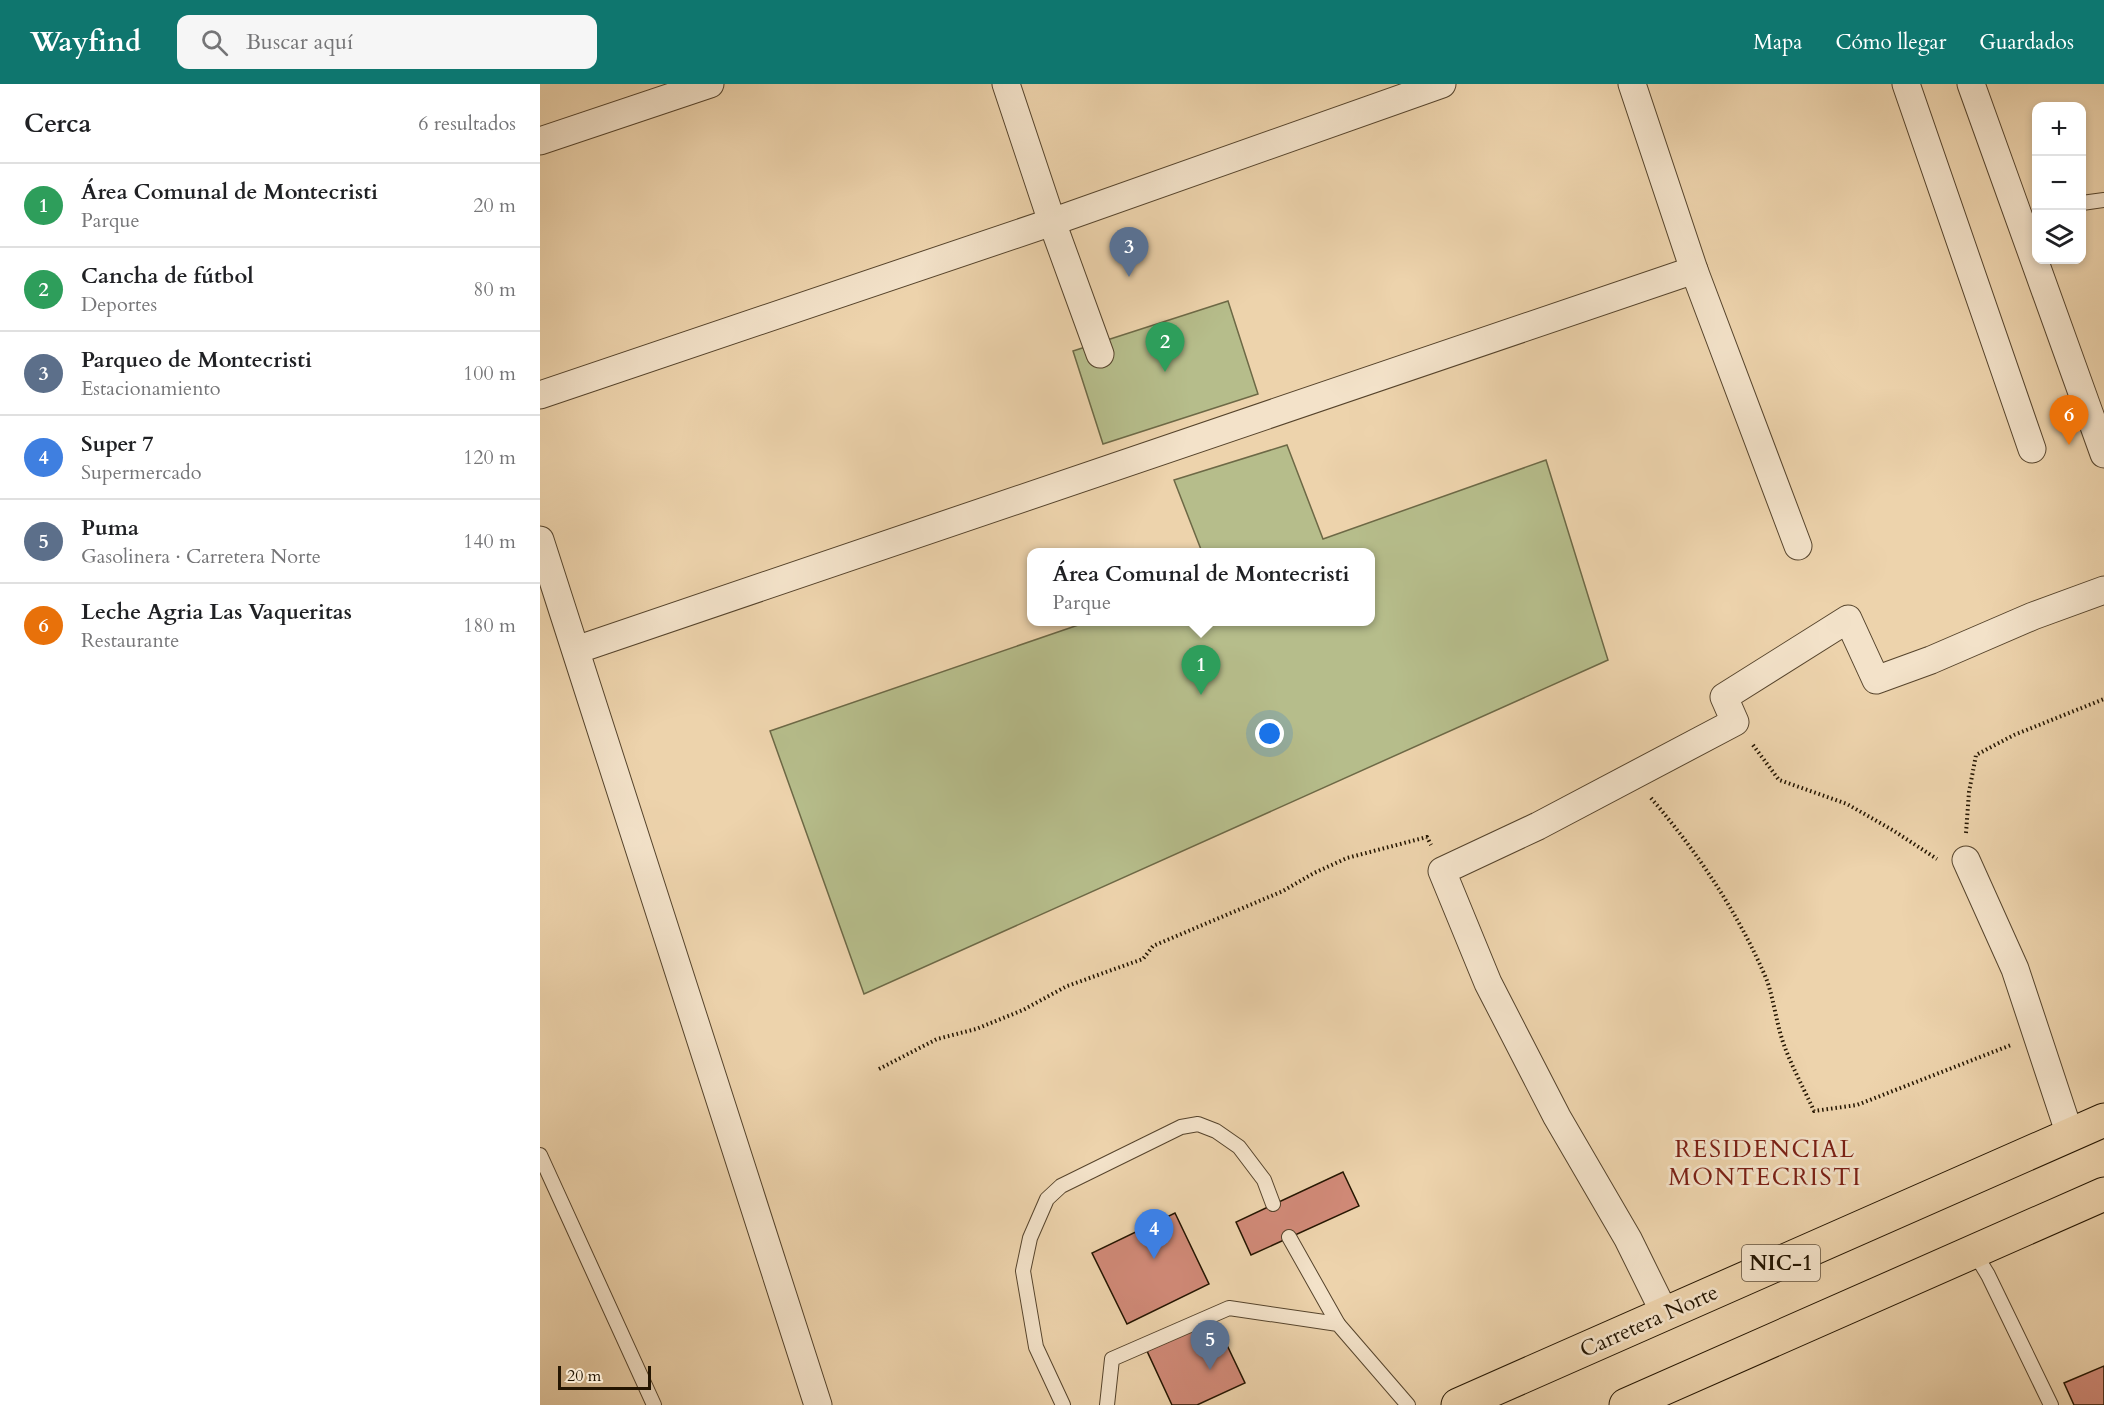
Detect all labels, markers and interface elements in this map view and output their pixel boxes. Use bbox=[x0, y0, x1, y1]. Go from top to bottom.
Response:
search box bbox=[177, 15, 597, 69]
text: Wayfind bbox=[30, 23, 141, 61]
icon: search bbox=[198, 26, 231, 59]
text: Buscar aquí bbox=[246, 27, 353, 57]
text: Mapa bbox=[1753, 28, 1802, 57]
text: Cómo llegar bbox=[1835, 28, 1946, 57]
text: Guardados bbox=[1979, 28, 2074, 57]
map controls bbox=[2032, 102, 2086, 264]
button: + bbox=[2032, 102, 2086, 156]
text: Cerca bbox=[24, 106, 91, 141]
text: 6 resultados bbox=[418, 110, 516, 137]
button: − bbox=[2032, 156, 2086, 210]
text: Área Comunal de Montecristi bbox=[81, 177, 378, 207]
text: 1 bbox=[38, 192, 49, 219]
text: 20 m bbox=[473, 192, 516, 219]
text: Parque bbox=[81, 207, 140, 234]
button: layers bbox=[2032, 210, 2086, 264]
pin: 3 bbox=[1110, 228, 1148, 277]
text: Cancha de fútbol bbox=[81, 261, 254, 291]
text: 2 bbox=[38, 276, 49, 303]
text: 80 m bbox=[473, 276, 516, 303]
text: Deportes bbox=[81, 291, 157, 318]
pin: 2 bbox=[1146, 322, 1184, 372]
text: Parqueo de Montecristi bbox=[81, 345, 312, 375]
text: 3 bbox=[38, 360, 49, 387]
text: 100 m bbox=[463, 360, 516, 387]
text: Estacionamiento bbox=[81, 375, 221, 402]
pin: 6 bbox=[2050, 396, 2089, 445]
text: Super 7 bbox=[81, 429, 153, 459]
text: 4 bbox=[38, 444, 49, 471]
text: 120 m bbox=[463, 444, 516, 471]
text: Supermercado bbox=[81, 459, 202, 486]
text: Puma bbox=[81, 513, 139, 543]
text: 5 bbox=[38, 528, 49, 555]
text: 140 m bbox=[463, 528, 516, 555]
text: Gasolinera · Carretera Norte bbox=[81, 543, 321, 570]
popup bbox=[1027, 548, 1375, 626]
text: Área Comunal de Montecristi bbox=[1053, 559, 1349, 589]
text: Parque bbox=[1053, 589, 1111, 616]
text: Leche Agria Las Vaqueritas bbox=[81, 597, 352, 627]
text: 6 bbox=[38, 612, 49, 639]
text: 180 m bbox=[463, 612, 516, 639]
text: Restaurante bbox=[81, 627, 179, 654]
pin: 1 bbox=[1182, 646, 1220, 695]
your location bbox=[1255, 719, 1284, 748]
district label: RESIDENCIAL MONTECRISTI bbox=[1668, 1133, 1862, 1194]
pin: 4 bbox=[1134, 1210, 1174, 1259]
road number: NIC-1 bbox=[1742, 1245, 1820, 1281]
street label: Carretera Norte bbox=[1575, 1277, 1723, 1365]
pin: 5 bbox=[1190, 1320, 1230, 1370]
scale bar bbox=[558, 1363, 651, 1390]
text: 20 m bbox=[567, 1365, 601, 1387]

